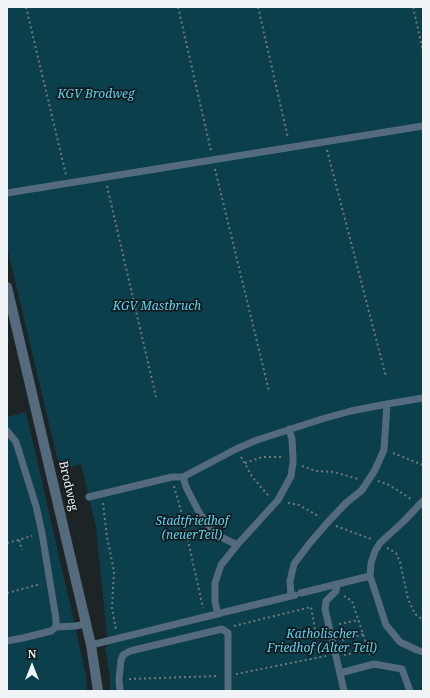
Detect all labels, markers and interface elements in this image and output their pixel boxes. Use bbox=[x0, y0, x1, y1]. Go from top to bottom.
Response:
park label: KGV Brodweg bbox=[57, 88, 135, 102]
park label: KGV Mastbruch bbox=[113, 300, 201, 314]
street label: Brodweg bbox=[55, 460, 81, 512]
park label: Stadtfriedhof (neuerTeil) bbox=[155, 515, 229, 543]
park label: Katholischer Friedhof (Alter Teil) bbox=[267, 628, 377, 656]
north arrow bbox=[12, 646, 52, 686]
text: N bbox=[28, 646, 36, 661]

